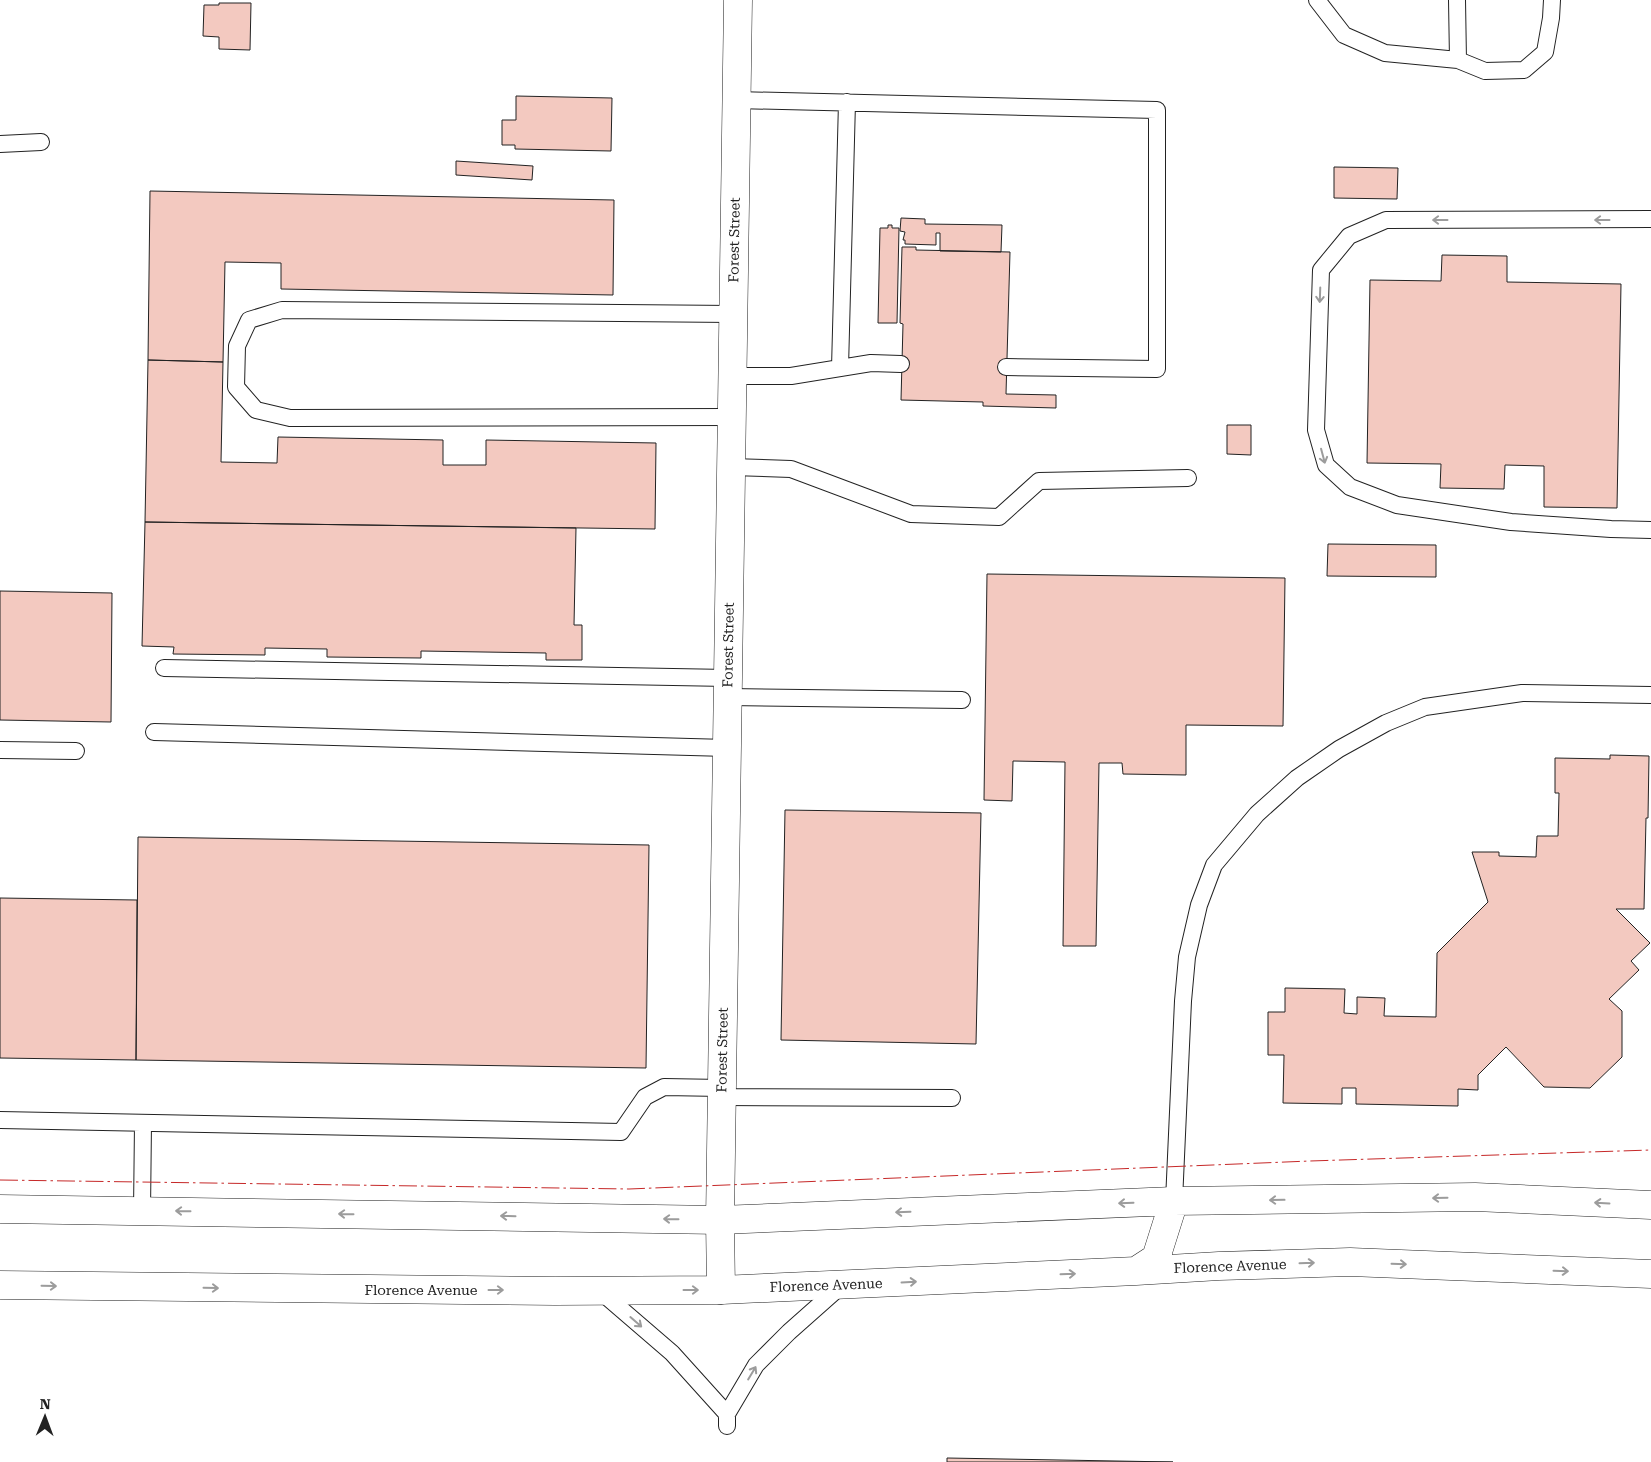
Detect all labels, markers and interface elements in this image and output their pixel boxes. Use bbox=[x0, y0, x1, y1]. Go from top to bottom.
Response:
street label: Forest Street bbox=[725, 197, 743, 283]
one-way arrow bbox=[1432, 215, 1448, 225]
one-way arrow bbox=[1595, 215, 1611, 224]
one-way arrow bbox=[1316, 287, 1325, 303]
one-way arrow bbox=[1319, 448, 1329, 464]
street label: Forest Street bbox=[719, 602, 737, 688]
street label: Forest Street bbox=[713, 1007, 731, 1093]
one-way arrow bbox=[1432, 1193, 1448, 1203]
one-way arrow bbox=[1270, 1195, 1286, 1205]
one-way arrow bbox=[1118, 1198, 1134, 1207]
one-way arrow bbox=[1595, 1199, 1611, 1208]
one-way arrow bbox=[176, 1207, 192, 1216]
one-way arrow bbox=[895, 1207, 911, 1216]
one-way arrow bbox=[338, 1209, 354, 1219]
one-way arrow bbox=[501, 1212, 517, 1221]
one-way arrow bbox=[663, 1214, 680, 1224]
street label: Florence Avenue bbox=[1173, 1256, 1287, 1276]
one-way arrow bbox=[1298, 1259, 1314, 1268]
one-way arrow bbox=[1390, 1259, 1406, 1269]
one-way arrow bbox=[1553, 1266, 1569, 1275]
one-way arrow bbox=[1060, 1270, 1076, 1279]
street label: Florence Avenue bbox=[769, 1275, 883, 1295]
one-way arrow bbox=[901, 1277, 917, 1286]
one-way arrow bbox=[40, 1281, 56, 1291]
street label: Florence Avenue bbox=[365, 1282, 478, 1298]
one-way arrow bbox=[202, 1283, 219, 1293]
one-way arrow bbox=[488, 1285, 504, 1295]
one-way arrow bbox=[683, 1285, 699, 1295]
one-way arrow bbox=[630, 1317, 643, 1328]
one-way arrow bbox=[747, 1366, 757, 1380]
north arrow bbox=[20, 1392, 70, 1442]
text: N bbox=[40, 1396, 51, 1412]

